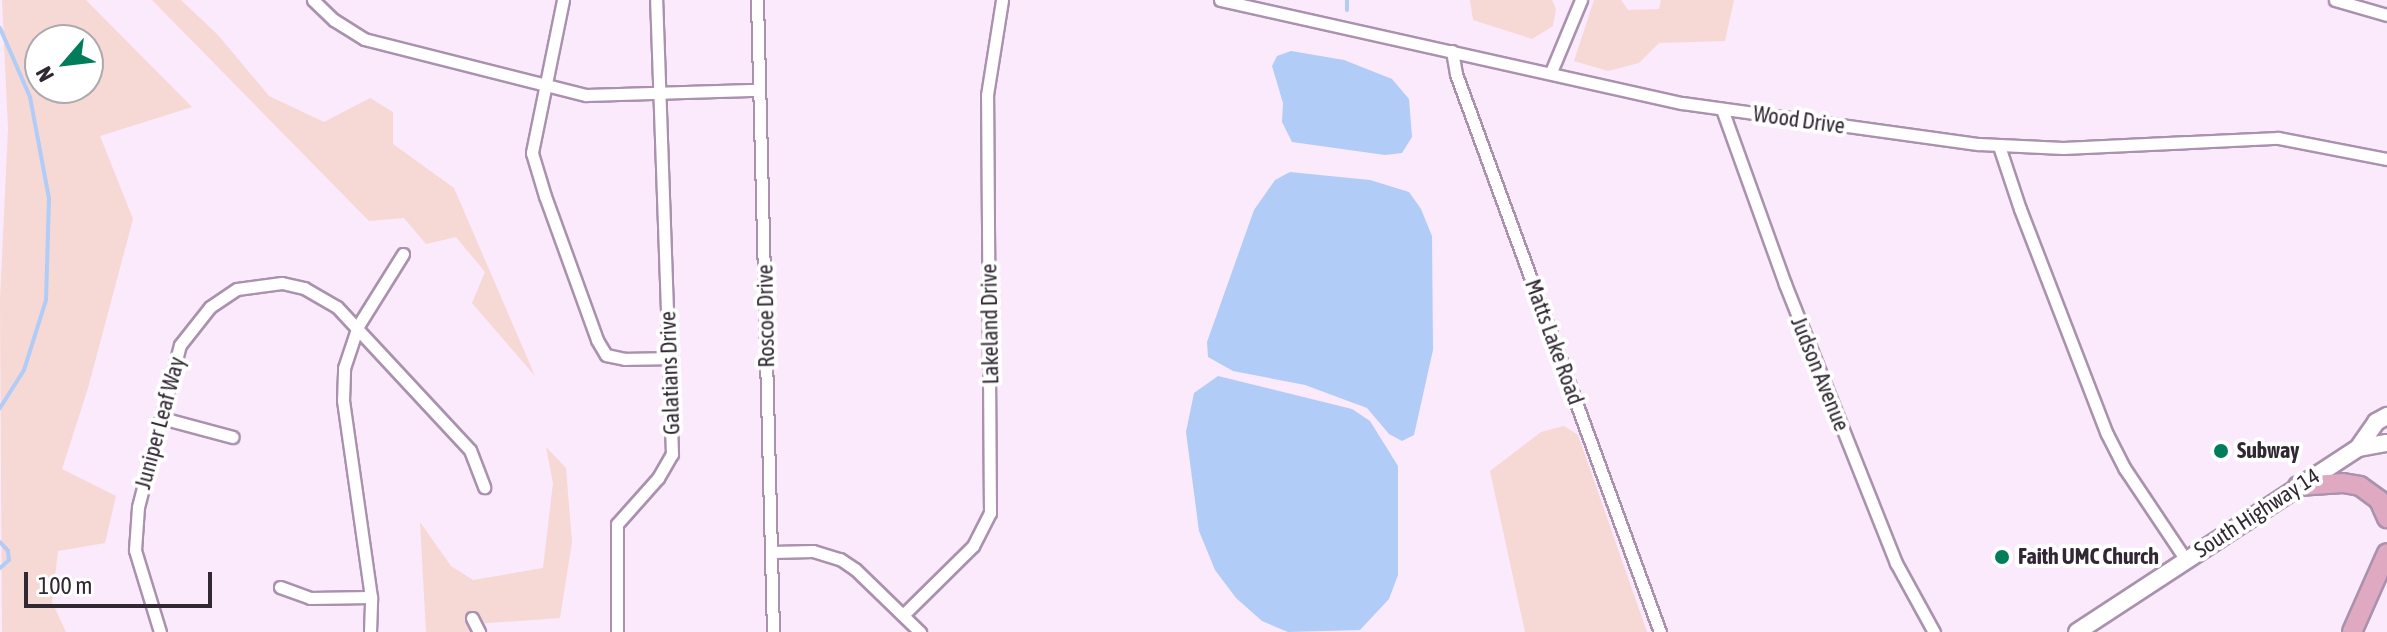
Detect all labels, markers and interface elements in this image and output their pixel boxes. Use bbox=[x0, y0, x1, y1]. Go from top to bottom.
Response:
north arrow bbox=[24, 24, 104, 104]
text: N bbox=[30, 62, 59, 86]
street label: Wood Drive bbox=[1752, 101, 1846, 139]
street label: Lakeland Drive bbox=[976, 263, 1004, 385]
street label: Roscoe Drive bbox=[752, 264, 780, 368]
street label: Matts Lake Road bbox=[1519, 276, 1589, 408]
street label: Galatians Drive bbox=[655, 311, 685, 435]
street label: Judson Avenue bbox=[1785, 313, 1855, 435]
street label: Juniper Leaf Way bbox=[130, 354, 190, 492]
place label: Subway bbox=[2237, 438, 2299, 464]
marker: Subway bbox=[2212, 442, 2230, 460]
street label: South Highway 14 bbox=[2189, 463, 2325, 563]
place label: Faith UMC Church bbox=[2018, 544, 2159, 570]
marker: Faith UMC Church bbox=[1993, 548, 2011, 566]
scale bar bbox=[28, 556, 216, 606]
text: 100 m bbox=[38, 572, 92, 599]

